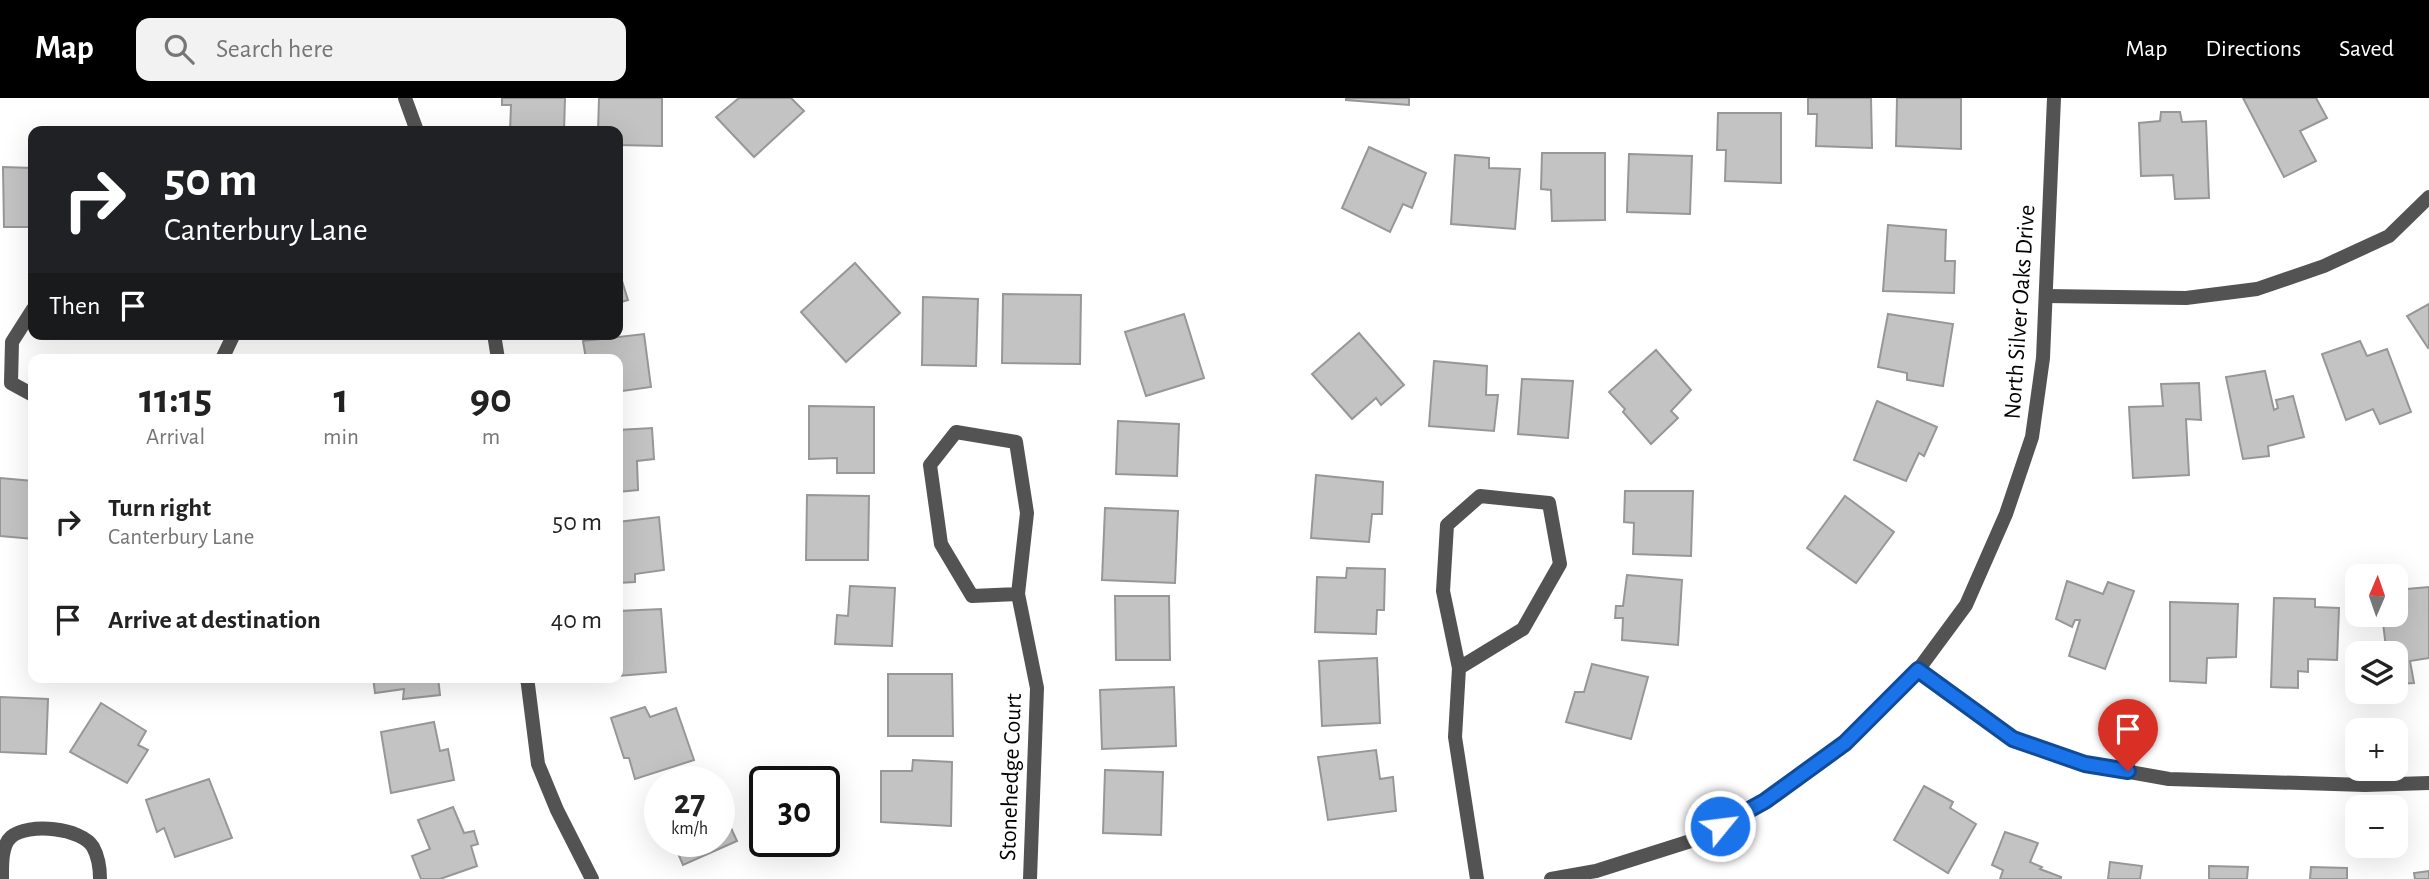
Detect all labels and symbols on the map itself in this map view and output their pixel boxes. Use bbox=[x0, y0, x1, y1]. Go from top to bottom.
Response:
street label: North Silver Oaks Drive bbox=[2001, 204, 2039, 420]
north arrow bbox=[2345, 564, 2408, 626]
street label: Stonehedge Court bbox=[996, 693, 1026, 861]
pin bbox=[2098, 699, 2158, 771]
speed limit sign: 30 bbox=[749, 766, 840, 857]
position arrow bbox=[1683, 789, 1757, 863]

